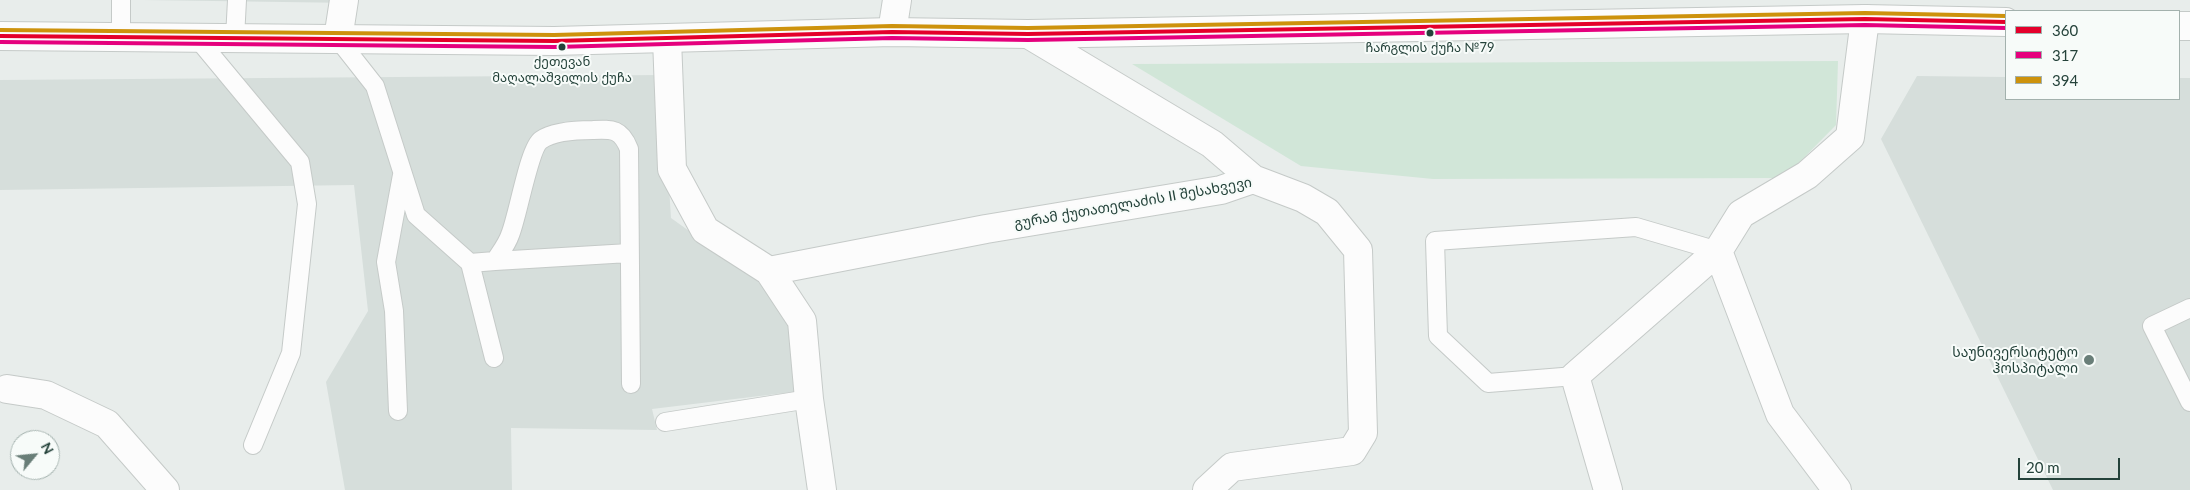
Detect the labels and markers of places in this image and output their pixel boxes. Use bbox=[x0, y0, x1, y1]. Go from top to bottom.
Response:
marker: ჩარგლის ქუჩა №79 bbox=[1425, 28, 1435, 38]
place label: ჩარგლის ქუჩა №79 bbox=[1365, 40, 1495, 56]
marker: ქეთევან მაღალაშვილის ქუჩა bbox=[557, 42, 567, 52]
place label: ქეთევან მაღალაშვილის ქუჩა bbox=[492, 54, 632, 85]
place label: საუნივერსიტეტო ჰოსპიტალი bbox=[1952, 344, 2078, 377]
marker: საუნივერსიტეტო ჰოსპიტალი bbox=[2082, 353, 2096, 367]

